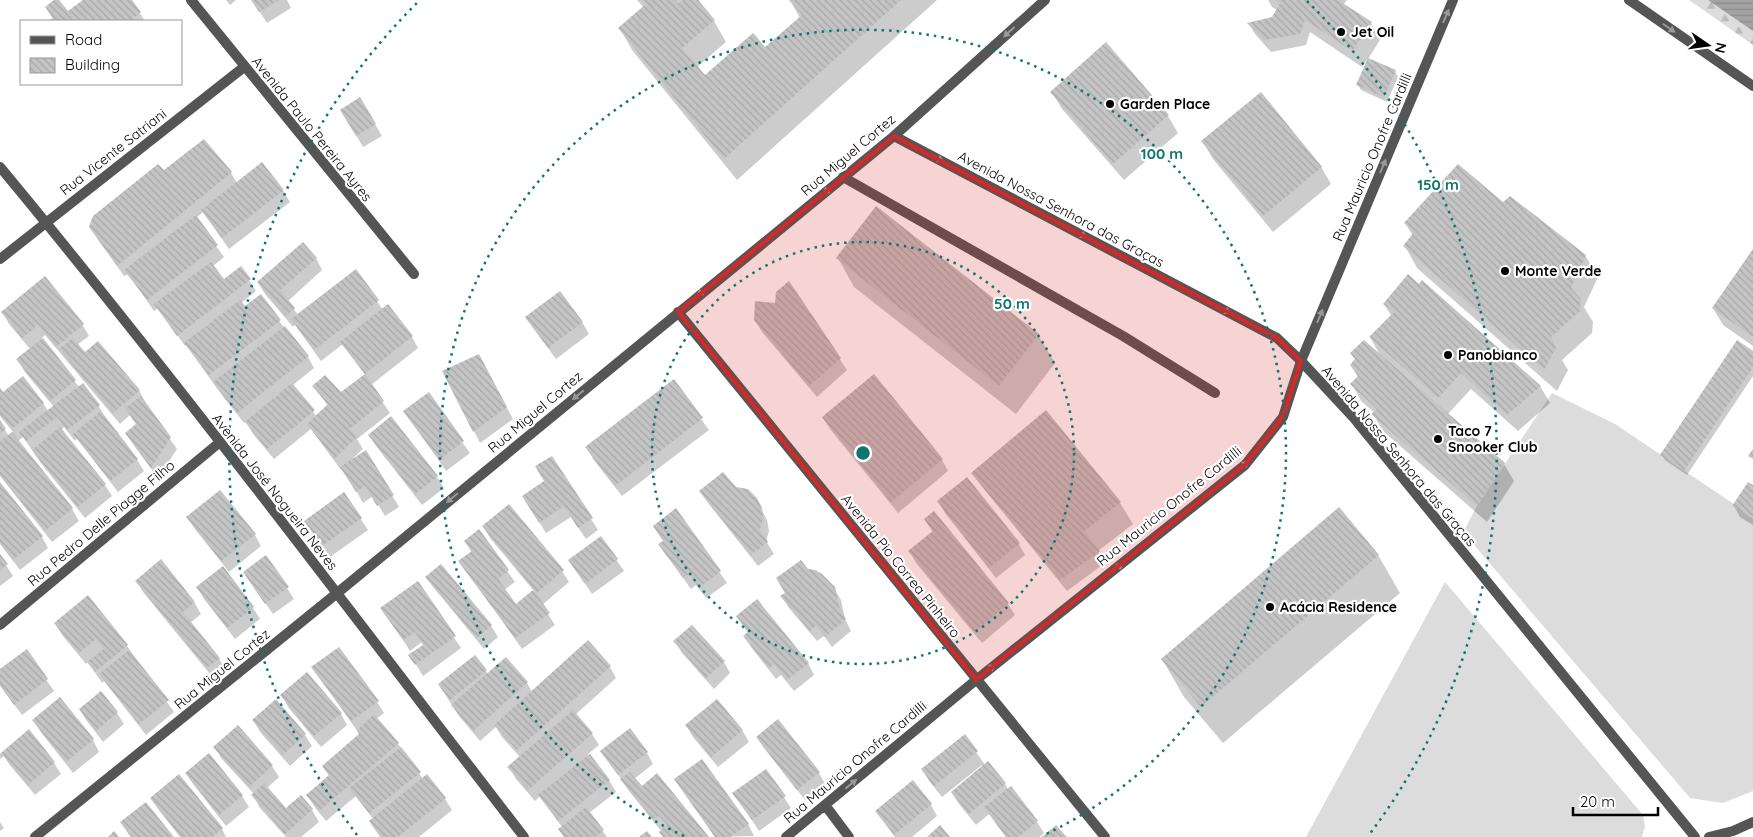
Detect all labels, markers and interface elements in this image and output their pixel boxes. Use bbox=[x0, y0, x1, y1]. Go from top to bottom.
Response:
one-way arrow bbox=[1443, 9, 1451, 23]
legend bbox=[20, 20, 182, 85]
north arrow bbox=[1683, 20, 1733, 70]
place label: Jet Oil bbox=[1351, 23, 1394, 41]
one-way arrow bbox=[1663, 23, 1676, 33]
marker: Jet Oil bbox=[1335, 26, 1347, 38]
one-way arrow bbox=[1002, 27, 1015, 38]
text: Road bbox=[65, 30, 102, 49]
text: N bbox=[1711, 41, 1731, 55]
street label: Avenida Paulo Pereira Ayres bbox=[248, 53, 376, 205]
text: Building bbox=[65, 55, 120, 74]
street label: Rua Mauricio Onofre Cardilli bbox=[1328, 70, 1416, 244]
place label: Garden Place bbox=[1120, 95, 1210, 113]
marker: Garden Place bbox=[1104, 98, 1116, 110]
street label: Rua Vicente Satriani bbox=[56, 105, 170, 199]
street label: Rua Miguel Cortez bbox=[797, 110, 899, 200]
text: 100 m bbox=[1141, 144, 1183, 163]
street label: Avenida Nossa Senhora das Graças bbox=[955, 147, 1167, 271]
one-way arrow bbox=[929, 154, 944, 162]
one-way arrow bbox=[1379, 159, 1387, 173]
text: 150 m bbox=[1417, 175, 1459, 194]
one-way arrow bbox=[823, 183, 836, 194]
one-way arrow bbox=[1073, 230, 1088, 238]
place label: Monte Verde bbox=[1515, 262, 1602, 280]
marker: Monte Verde bbox=[1499, 265, 1511, 277]
one-way arrow bbox=[697, 286, 710, 297]
text: 50 m bbox=[994, 294, 1030, 313]
one-way arrow bbox=[1217, 306, 1231, 314]
one-way arrow bbox=[1316, 309, 1324, 323]
place label: Panobianco bbox=[1458, 346, 1538, 364]
marker: Panobianco bbox=[1442, 349, 1454, 361]
street label: Avenida Nossa Senhora das Graças bbox=[1318, 362, 1480, 550]
street label: Rua Miguel Cortez bbox=[484, 367, 586, 457]
one-way arrow bbox=[572, 389, 584, 401]
street label: Avenida José Nogueira Neves bbox=[208, 410, 342, 574]
place label: Taco 7 Snooker Club bbox=[1448, 422, 1538, 456]
marker: Taco 7 Snooker Club bbox=[1432, 433, 1444, 445]
street label: Rua Mauricio Onofre Cardilli bbox=[1093, 442, 1245, 570]
centre of rings bbox=[854, 444, 872, 462]
street label: Rua Pedro Delle Piagge Filho bbox=[24, 456, 178, 590]
one-way arrow bbox=[1237, 460, 1249, 472]
street label: Avenida Pio Correa Pinheiro bbox=[837, 491, 965, 641]
one-way arrow bbox=[446, 493, 459, 504]
one-way arrow bbox=[1110, 562, 1123, 573]
place label: Acácia Residence bbox=[1280, 598, 1397, 616]
marker: Acácia Residence bbox=[1264, 601, 1276, 613]
street label: Rua Miguel Cortez bbox=[171, 625, 274, 713]
one-way arrow bbox=[983, 663, 996, 674]
street label: Rua Mauricio Onofre Cardilli bbox=[780, 697, 930, 827]
one-way arrow bbox=[844, 778, 857, 789]
scale bar bbox=[1573, 784, 1658, 816]
text: 20 m bbox=[1580, 792, 1615, 811]

